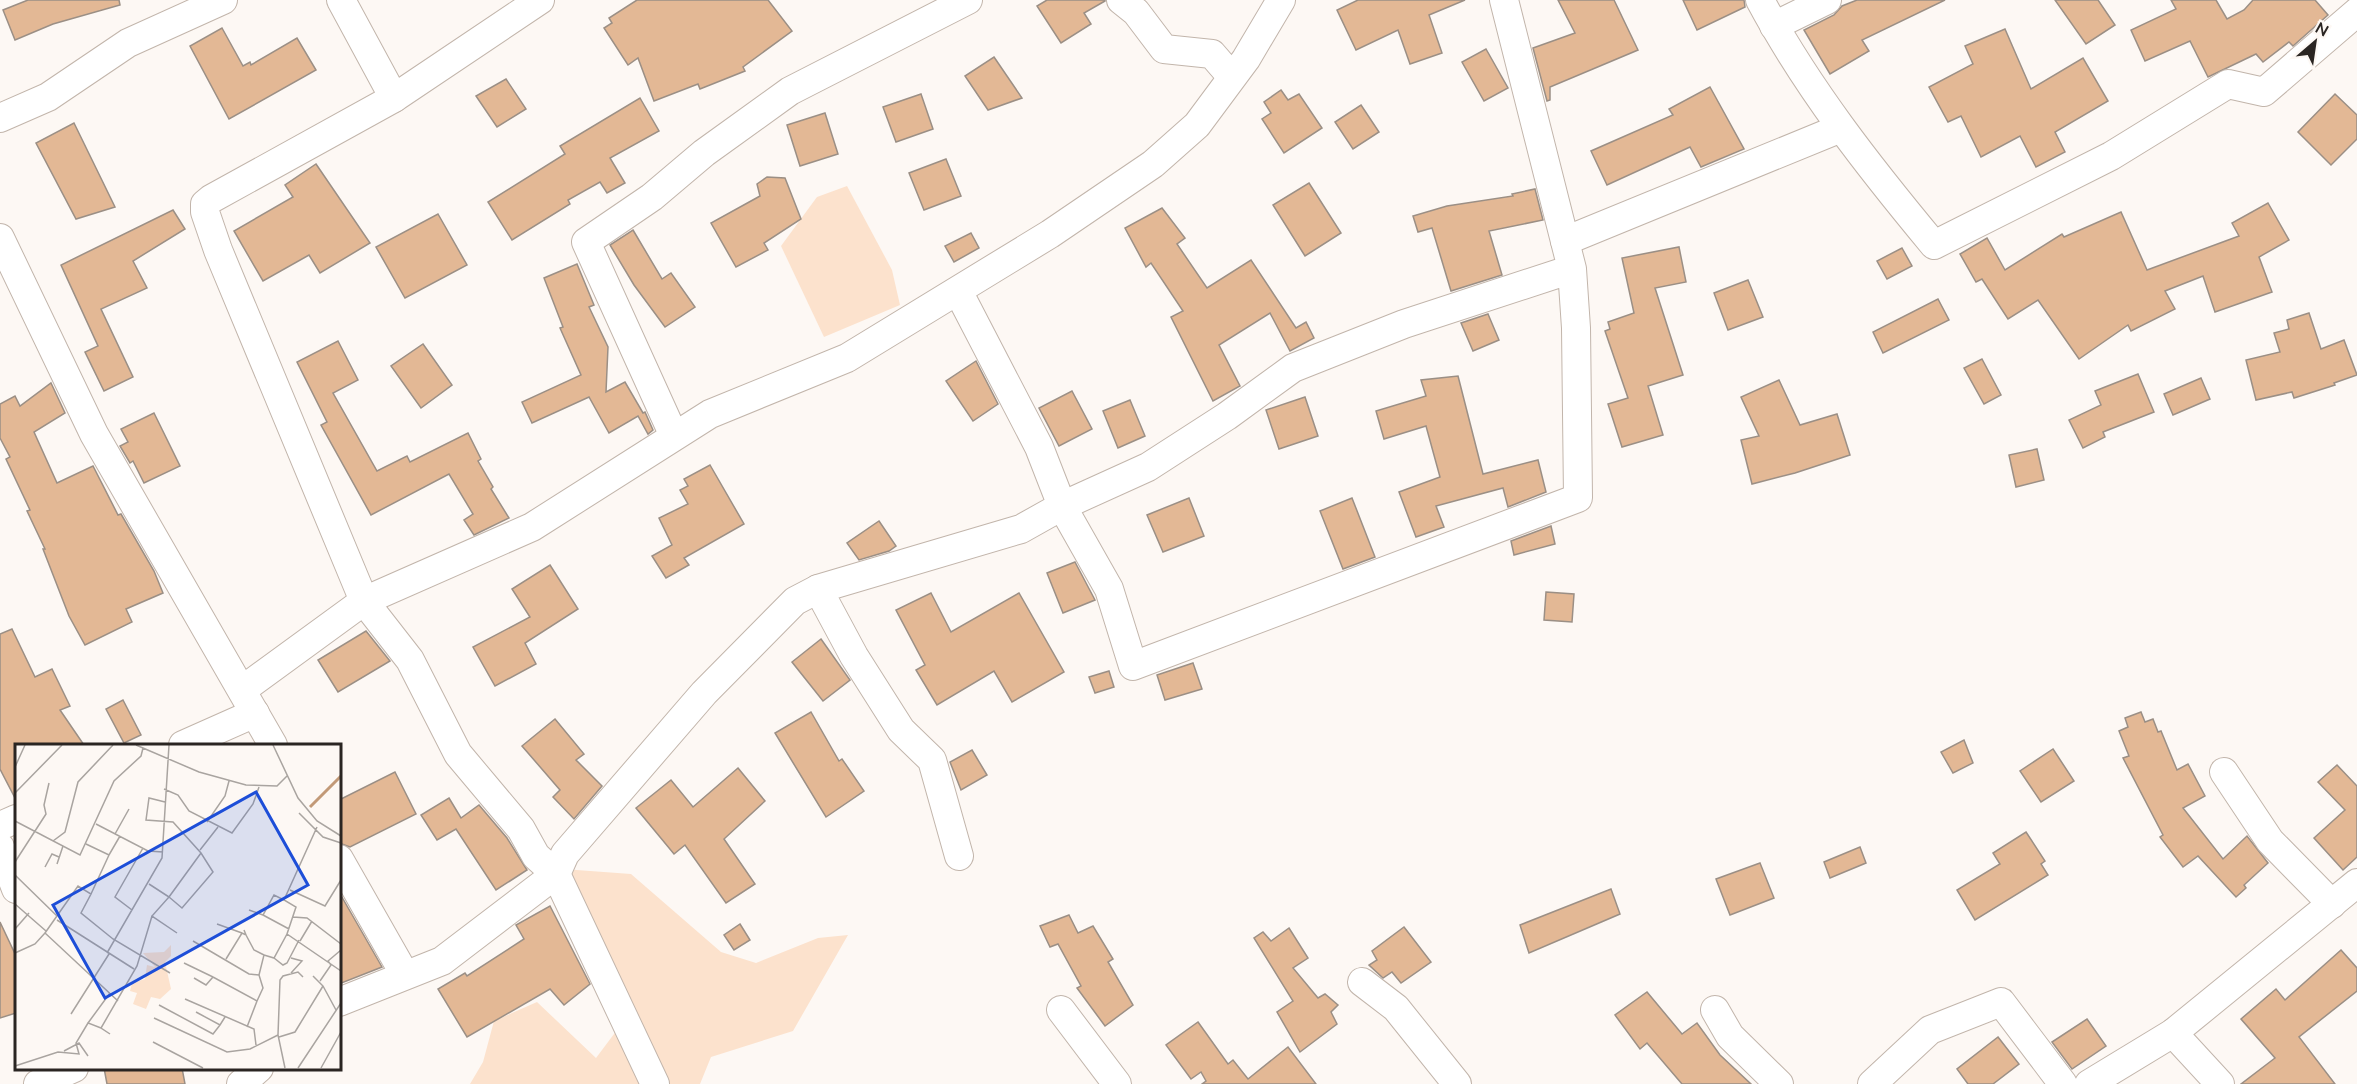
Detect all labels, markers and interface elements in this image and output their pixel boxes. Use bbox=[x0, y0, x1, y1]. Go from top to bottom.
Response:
north arrow bbox=[2285, 12, 2345, 72]
text: N bbox=[2312, 17, 2332, 41]
inset map bbox=[15, 744, 340, 1069]

